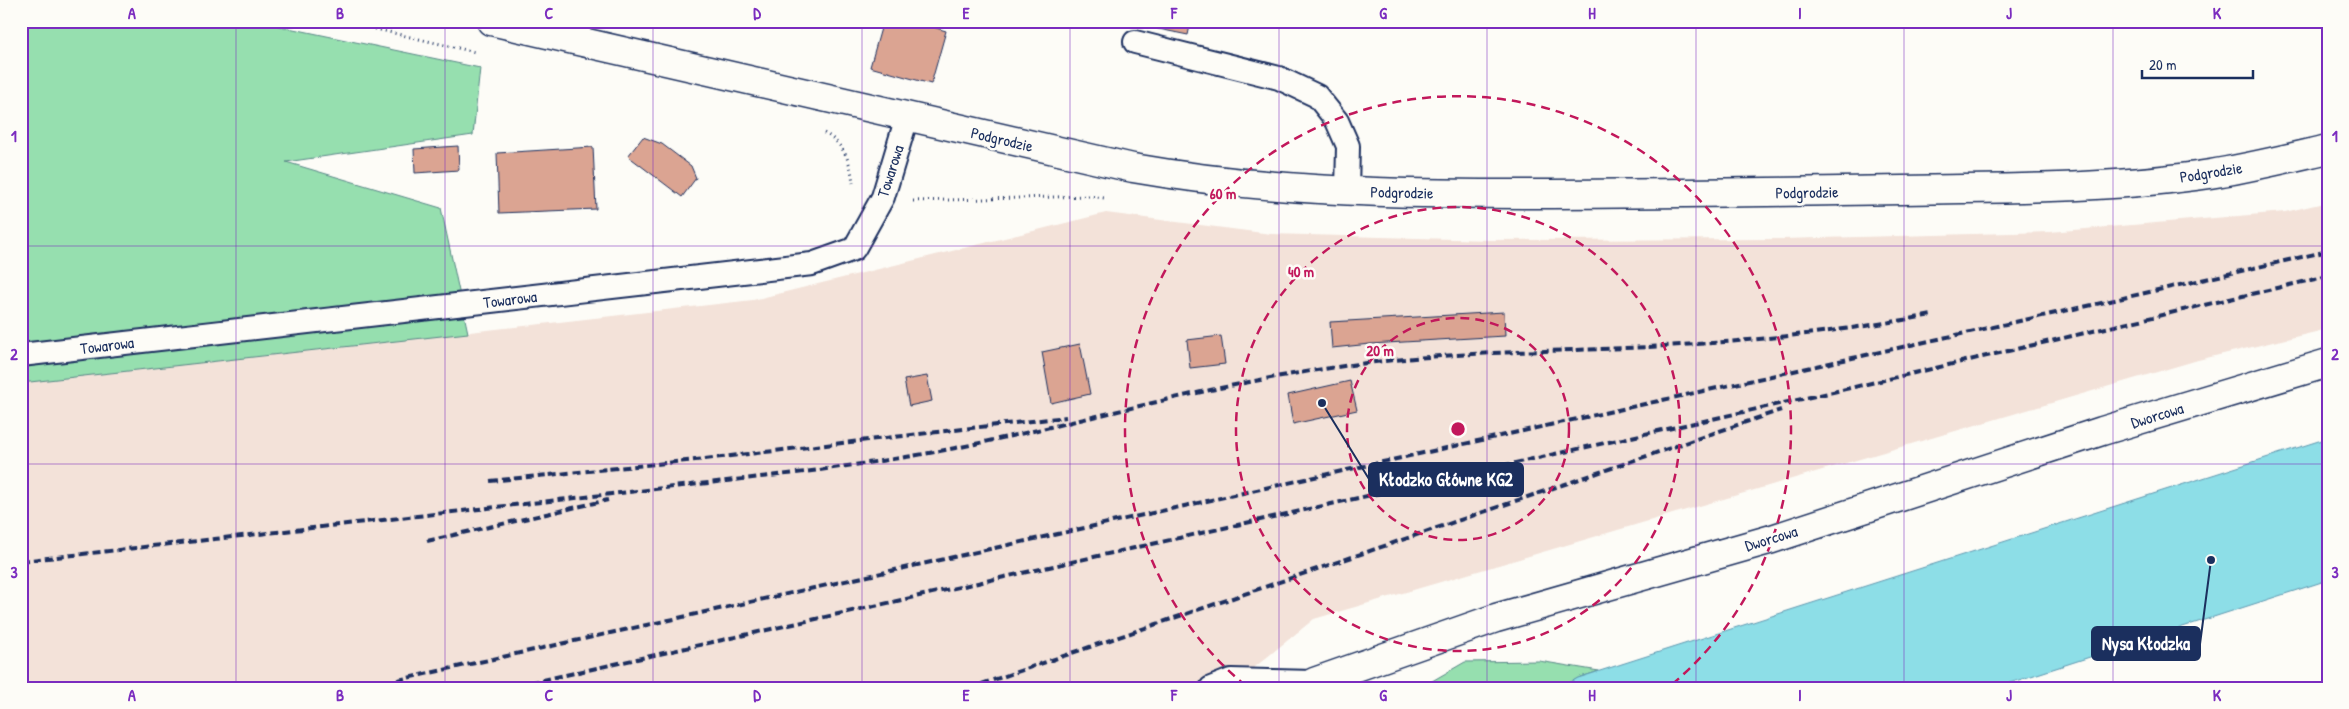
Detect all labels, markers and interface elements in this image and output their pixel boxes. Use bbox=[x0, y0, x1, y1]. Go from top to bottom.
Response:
text: A bbox=[128, 2, 136, 24]
text: B bbox=[336, 2, 344, 24]
text: C bbox=[545, 2, 554, 24]
text: D bbox=[753, 2, 761, 24]
text: E bbox=[962, 2, 970, 24]
text: F bbox=[1170, 2, 1178, 24]
text: G bbox=[1379, 2, 1387, 24]
text: H bbox=[1588, 2, 1596, 24]
text: I bbox=[1798, 2, 1802, 24]
text: J bbox=[2006, 2, 2012, 24]
text: K bbox=[2213, 2, 2222, 24]
scale bar bbox=[2142, 48, 2253, 80]
text: 20 m bbox=[2149, 54, 2176, 75]
street label: Podgrodzie bbox=[969, 121, 1036, 157]
text: 1 bbox=[11, 125, 17, 147]
text: 1 bbox=[2332, 125, 2338, 147]
street label: Towarowa bbox=[871, 142, 909, 200]
street label: Podgrodzie bbox=[2178, 156, 2245, 188]
street label: Podgrodzie bbox=[1370, 180, 1434, 204]
street label: Podgrodzie bbox=[1775, 180, 1839, 204]
text: 60 m bbox=[1210, 183, 1236, 204]
text: 40 m bbox=[1288, 261, 1314, 282]
street label: Towarowa bbox=[482, 285, 538, 313]
street label: Towarowa bbox=[79, 331, 135, 359]
text: 20 m bbox=[1366, 340, 1394, 361]
text: 2 bbox=[10, 343, 18, 365]
text: 2 bbox=[2331, 343, 2339, 365]
street label: Dworcowa bbox=[2128, 397, 2186, 433]
centre of rings bbox=[1449, 420, 1467, 438]
callout: Kłodzko Główne KG2 bbox=[1369, 463, 1523, 496]
text: Kłodzko Główne KG2 bbox=[1379, 467, 1514, 492]
street label: Dworcowa bbox=[1742, 520, 1800, 556]
text: 3 bbox=[10, 561, 18, 583]
text: 3 bbox=[2331, 561, 2339, 583]
callout: Nysa Kłodzka bbox=[2092, 627, 2200, 660]
text: Nysa Kłodzka bbox=[2102, 631, 2191, 657]
text: A bbox=[128, 684, 136, 706]
text: B bbox=[336, 684, 344, 706]
text: C bbox=[545, 684, 554, 706]
text: D bbox=[753, 684, 761, 706]
text: E bbox=[962, 684, 970, 706]
text: F bbox=[1170, 684, 1178, 706]
text: G bbox=[1379, 684, 1387, 706]
text: H bbox=[1588, 684, 1596, 706]
text: I bbox=[1798, 684, 1802, 706]
text: J bbox=[2006, 684, 2012, 706]
text: K bbox=[2213, 684, 2222, 706]

